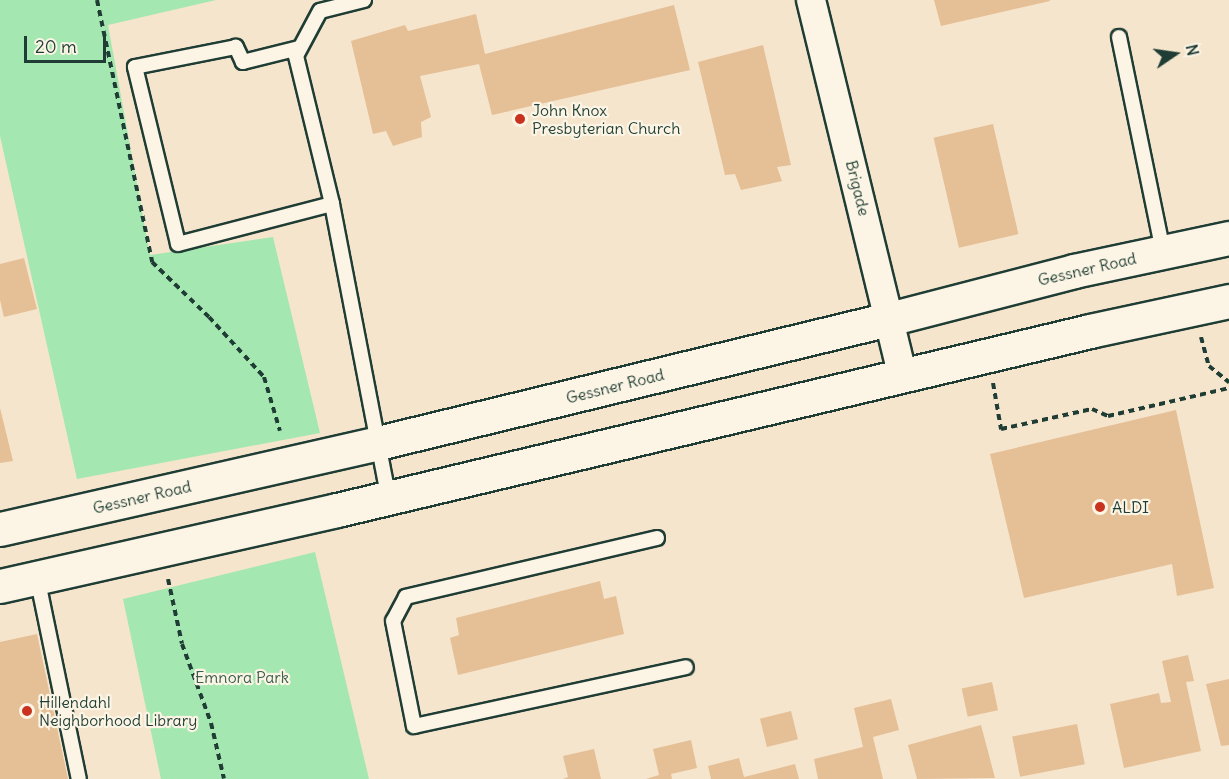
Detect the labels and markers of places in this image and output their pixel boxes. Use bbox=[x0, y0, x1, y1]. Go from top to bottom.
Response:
place label: John Knox Presbyterian Church bbox=[532, 100, 680, 138]
marker: John Knox Presbyterian Church bbox=[513, 112, 527, 126]
place label: ALDI bbox=[1112, 497, 1149, 517]
marker: ALDI bbox=[1093, 500, 1107, 514]
place label: Hillendahl Neighborhood Library bbox=[39, 692, 197, 730]
marker: Hillendahl Neighborhood Library bbox=[20, 704, 34, 718]

